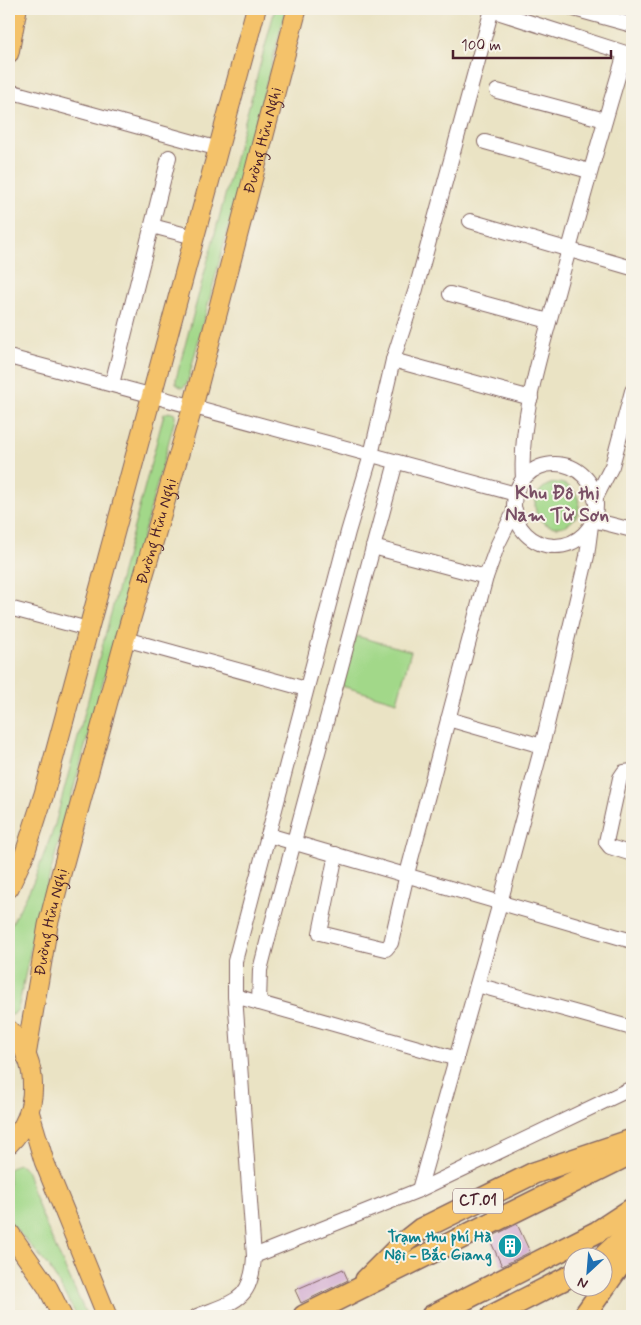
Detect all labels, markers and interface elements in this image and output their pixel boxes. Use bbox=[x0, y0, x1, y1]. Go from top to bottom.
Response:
scale bar bbox=[453, 28, 611, 60]
text: 100 m bbox=[461, 36, 501, 56]
street label: Đường Hữu Nghị bbox=[239, 85, 287, 196]
street label: Đường Hữu Nghị bbox=[131, 476, 182, 587]
district label: Khu Đô thị Nam Từ Sơn bbox=[505, 481, 609, 528]
street label: Đường Hữu Nghị bbox=[29, 866, 72, 977]
road number: CT.01 bbox=[453, 1188, 503, 1214]
place label: Trạm thu phí Hà Nội - Bắc Giang bbox=[384, 1227, 492, 1267]
building icon: Trạm thu phí Hà Nội - Bắc Giang bbox=[497, 1233, 523, 1259]
north arrow bbox=[564, 1248, 614, 1298]
text: N bbox=[575, 1273, 591, 1293]

